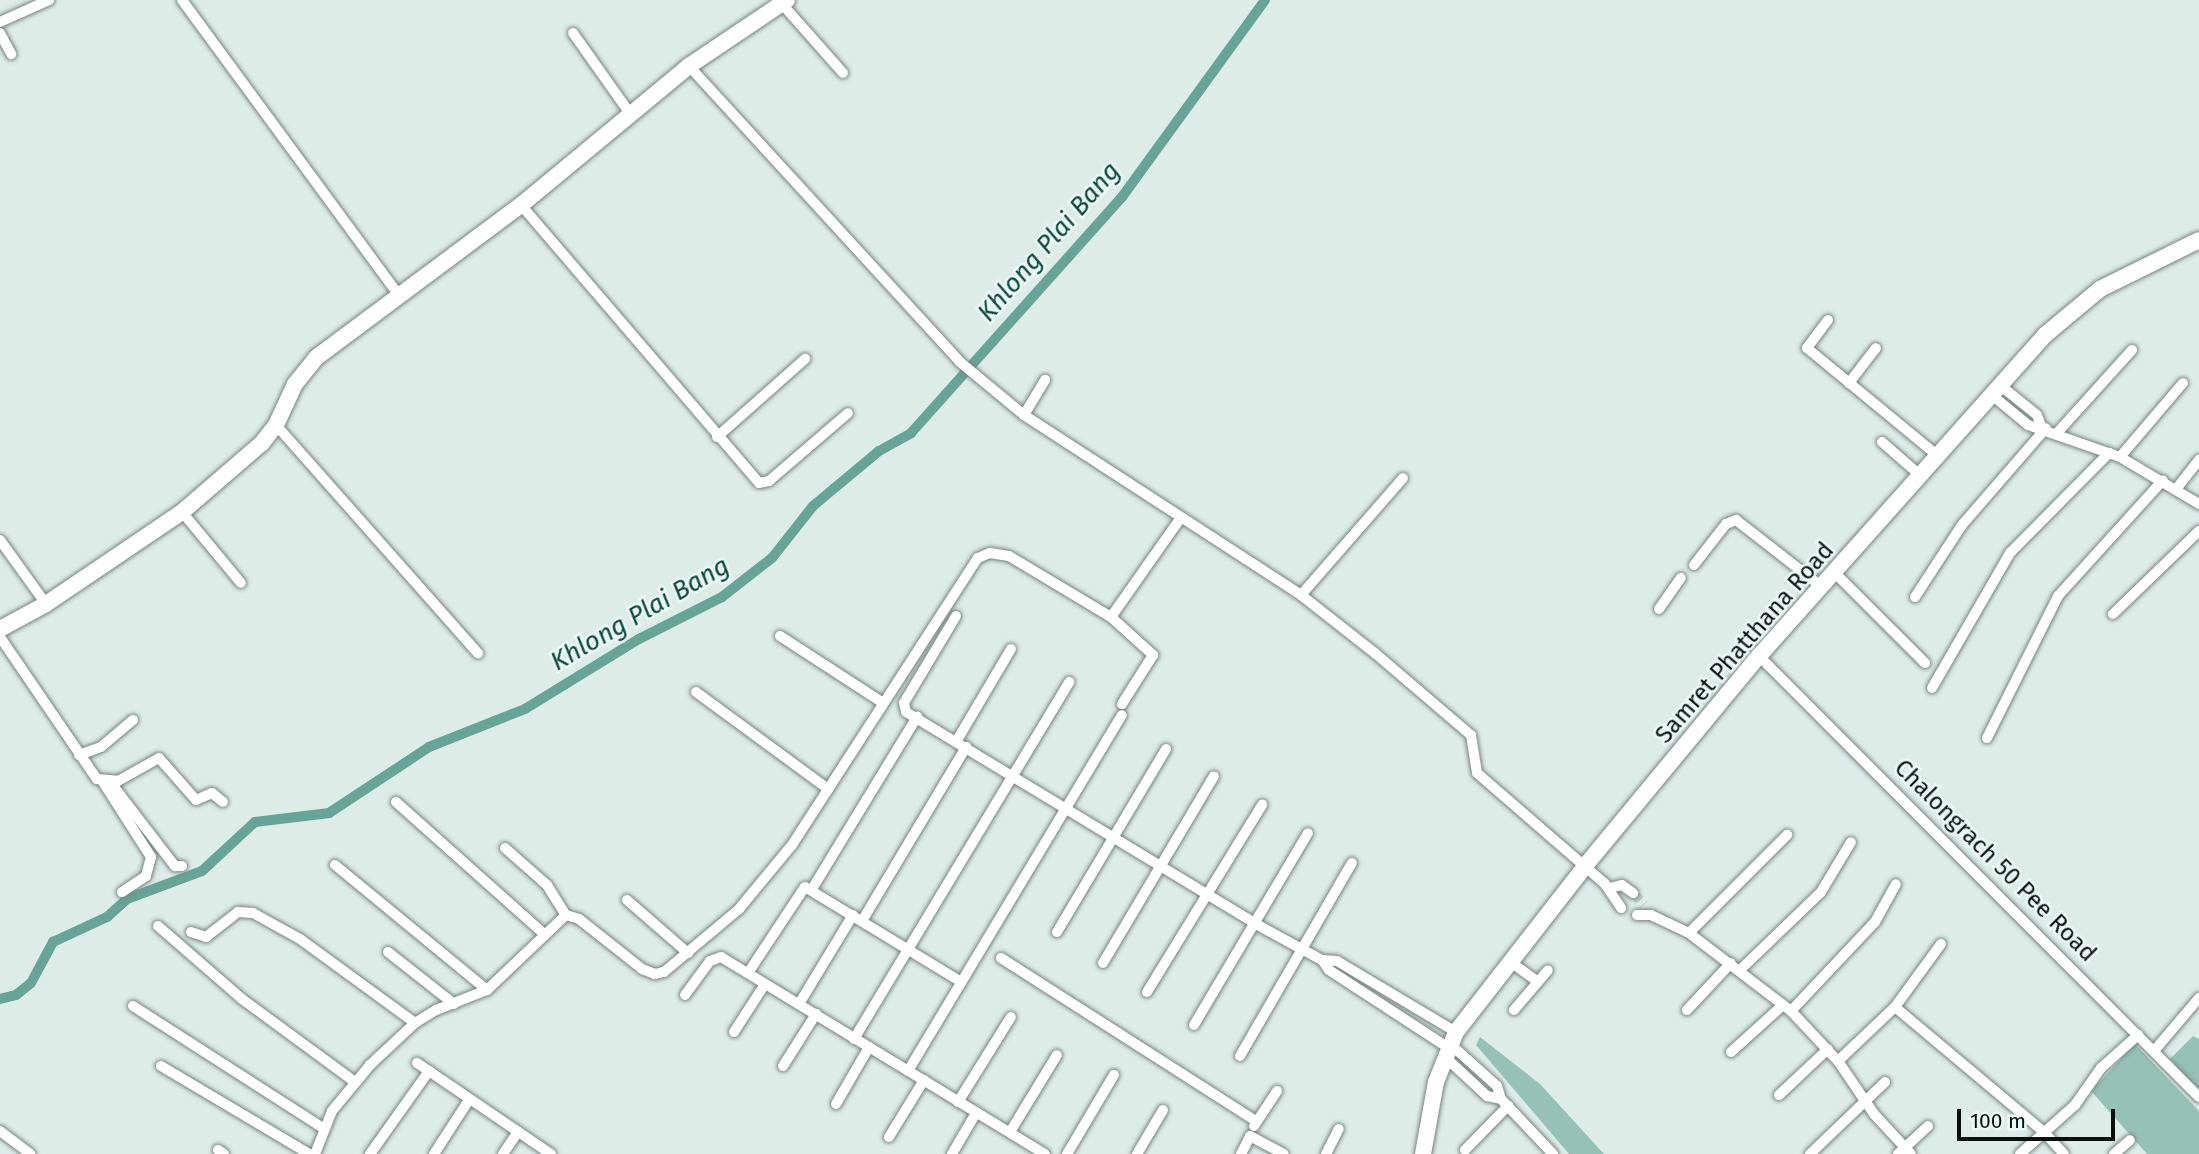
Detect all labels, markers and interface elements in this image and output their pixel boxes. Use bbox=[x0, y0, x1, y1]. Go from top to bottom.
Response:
water label: Khlong Plai Bang bbox=[971, 156, 1127, 328]
street label: Samret Phatthana Road bbox=[1650, 536, 1840, 750]
water label: Khlong Plai Bang bbox=[545, 550, 735, 678]
street label: Chalongrach 50 Pee Road bbox=[1888, 754, 2102, 968]
scale bar bbox=[1961, 1094, 2118, 1138]
text: 100 m bbox=[1970, 1108, 2026, 1134]

